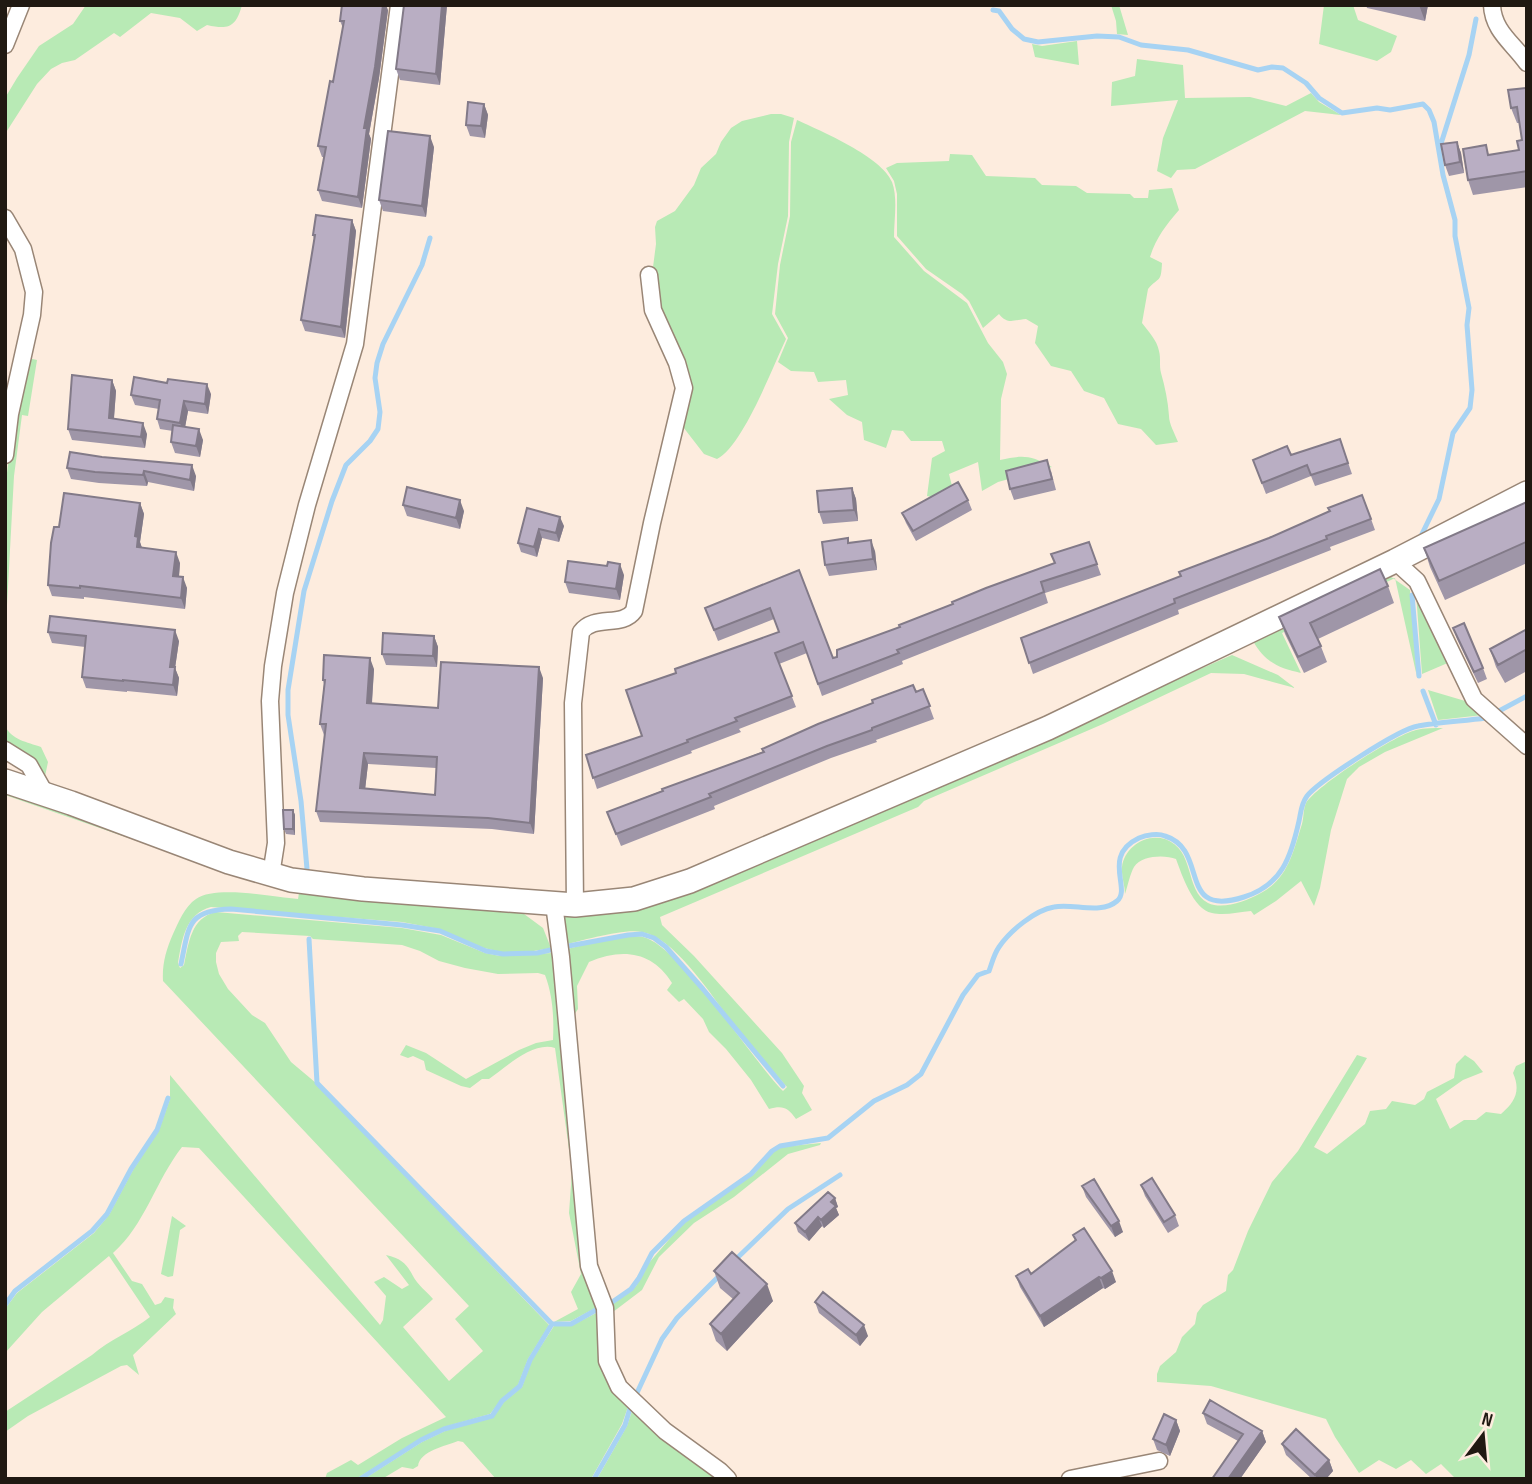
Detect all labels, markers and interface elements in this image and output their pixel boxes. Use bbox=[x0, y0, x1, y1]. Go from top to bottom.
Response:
north arrow bbox=[1448, 1400, 1518, 1470]
text: N bbox=[1479, 1408, 1495, 1433]

